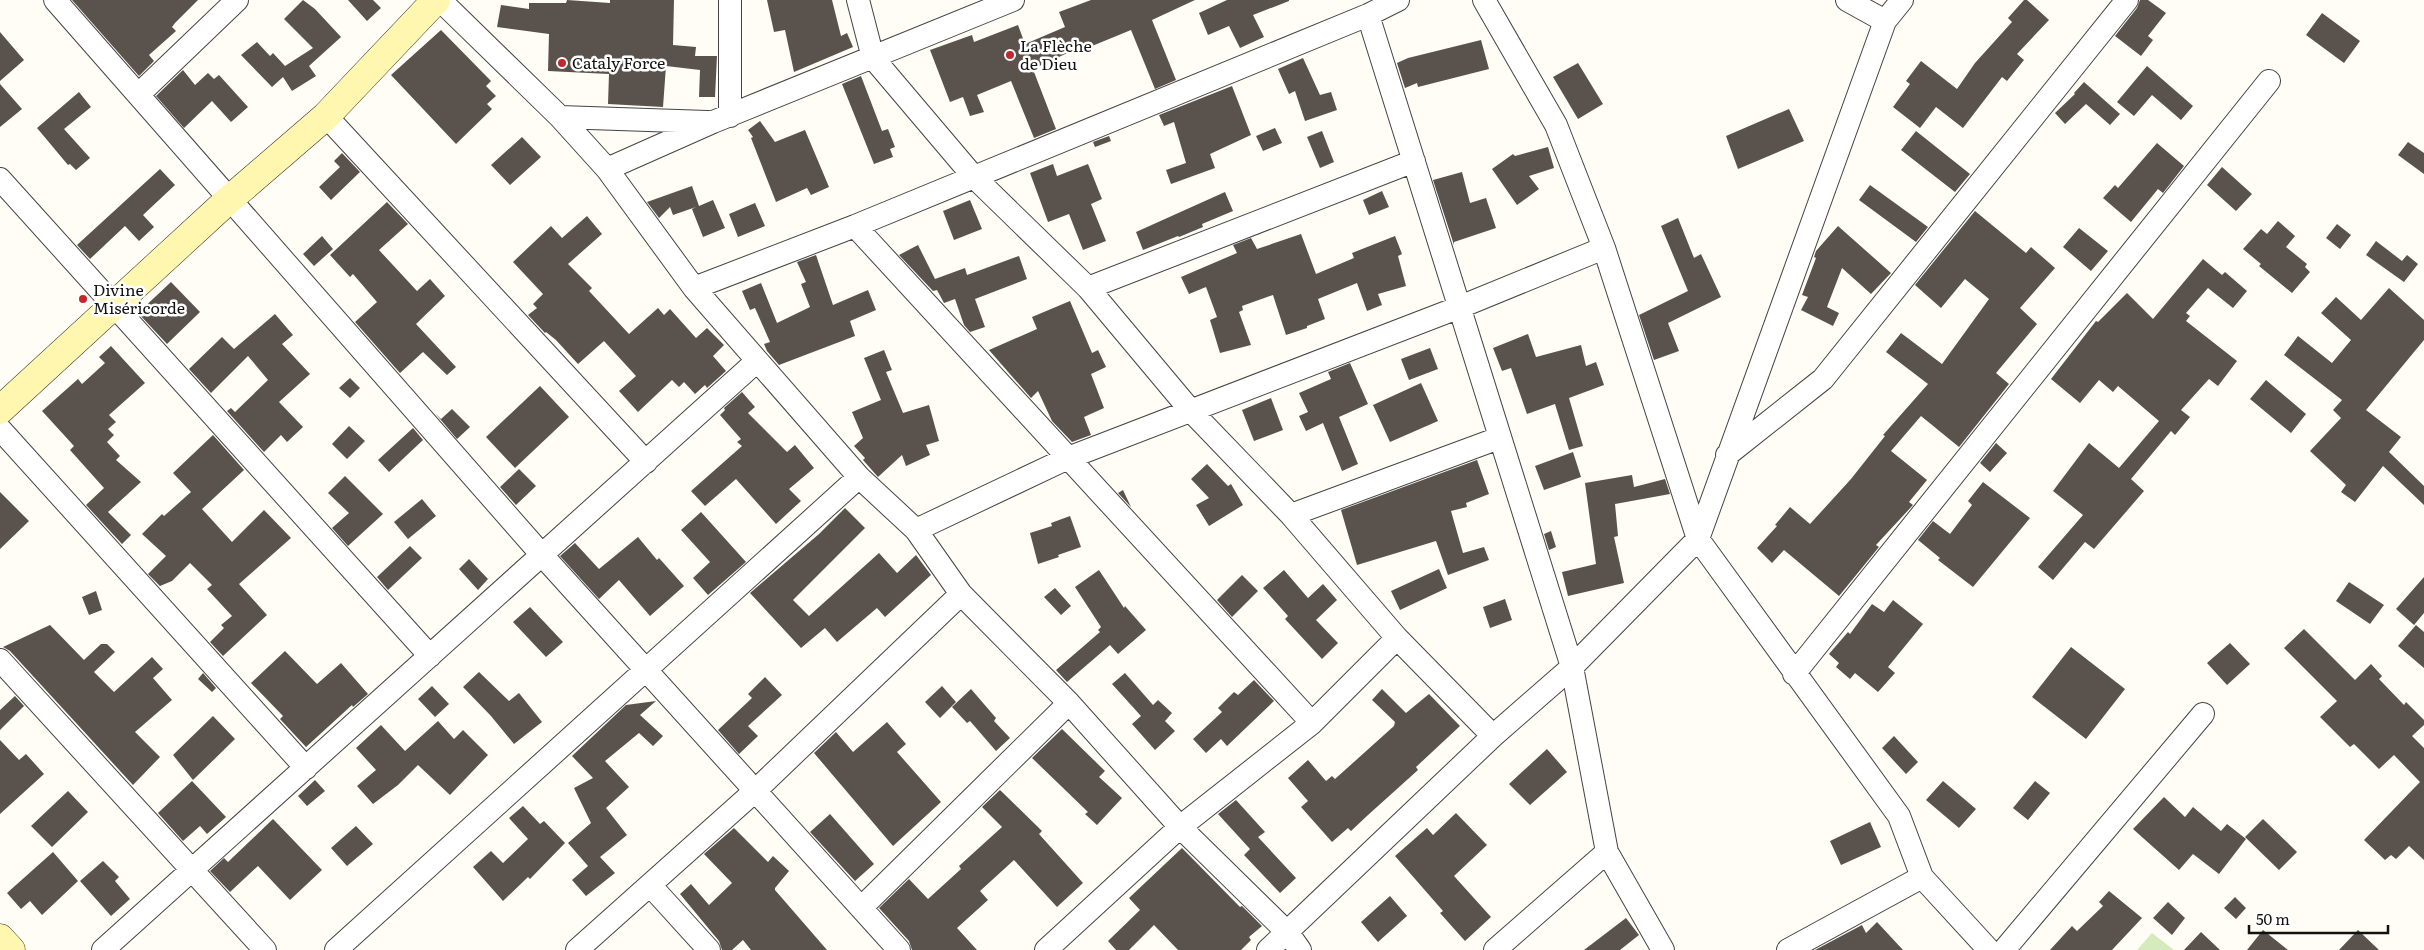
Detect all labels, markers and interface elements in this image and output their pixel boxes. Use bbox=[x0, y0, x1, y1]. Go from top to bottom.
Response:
place label: La Flèche de Dieu bbox=[1020, 33, 1092, 75]
marker: La Flèche de Dieu bbox=[1004, 49, 1016, 61]
place label: Cataly Force bbox=[572, 50, 665, 74]
marker: Cataly Force bbox=[556, 57, 568, 69]
place label: Divine Miséricorde bbox=[93, 277, 185, 319]
marker: Divine Miséricorde bbox=[77, 293, 89, 305]
scale bar bbox=[2249, 902, 2388, 934]
text: 50 m bbox=[2256, 907, 2290, 930]

